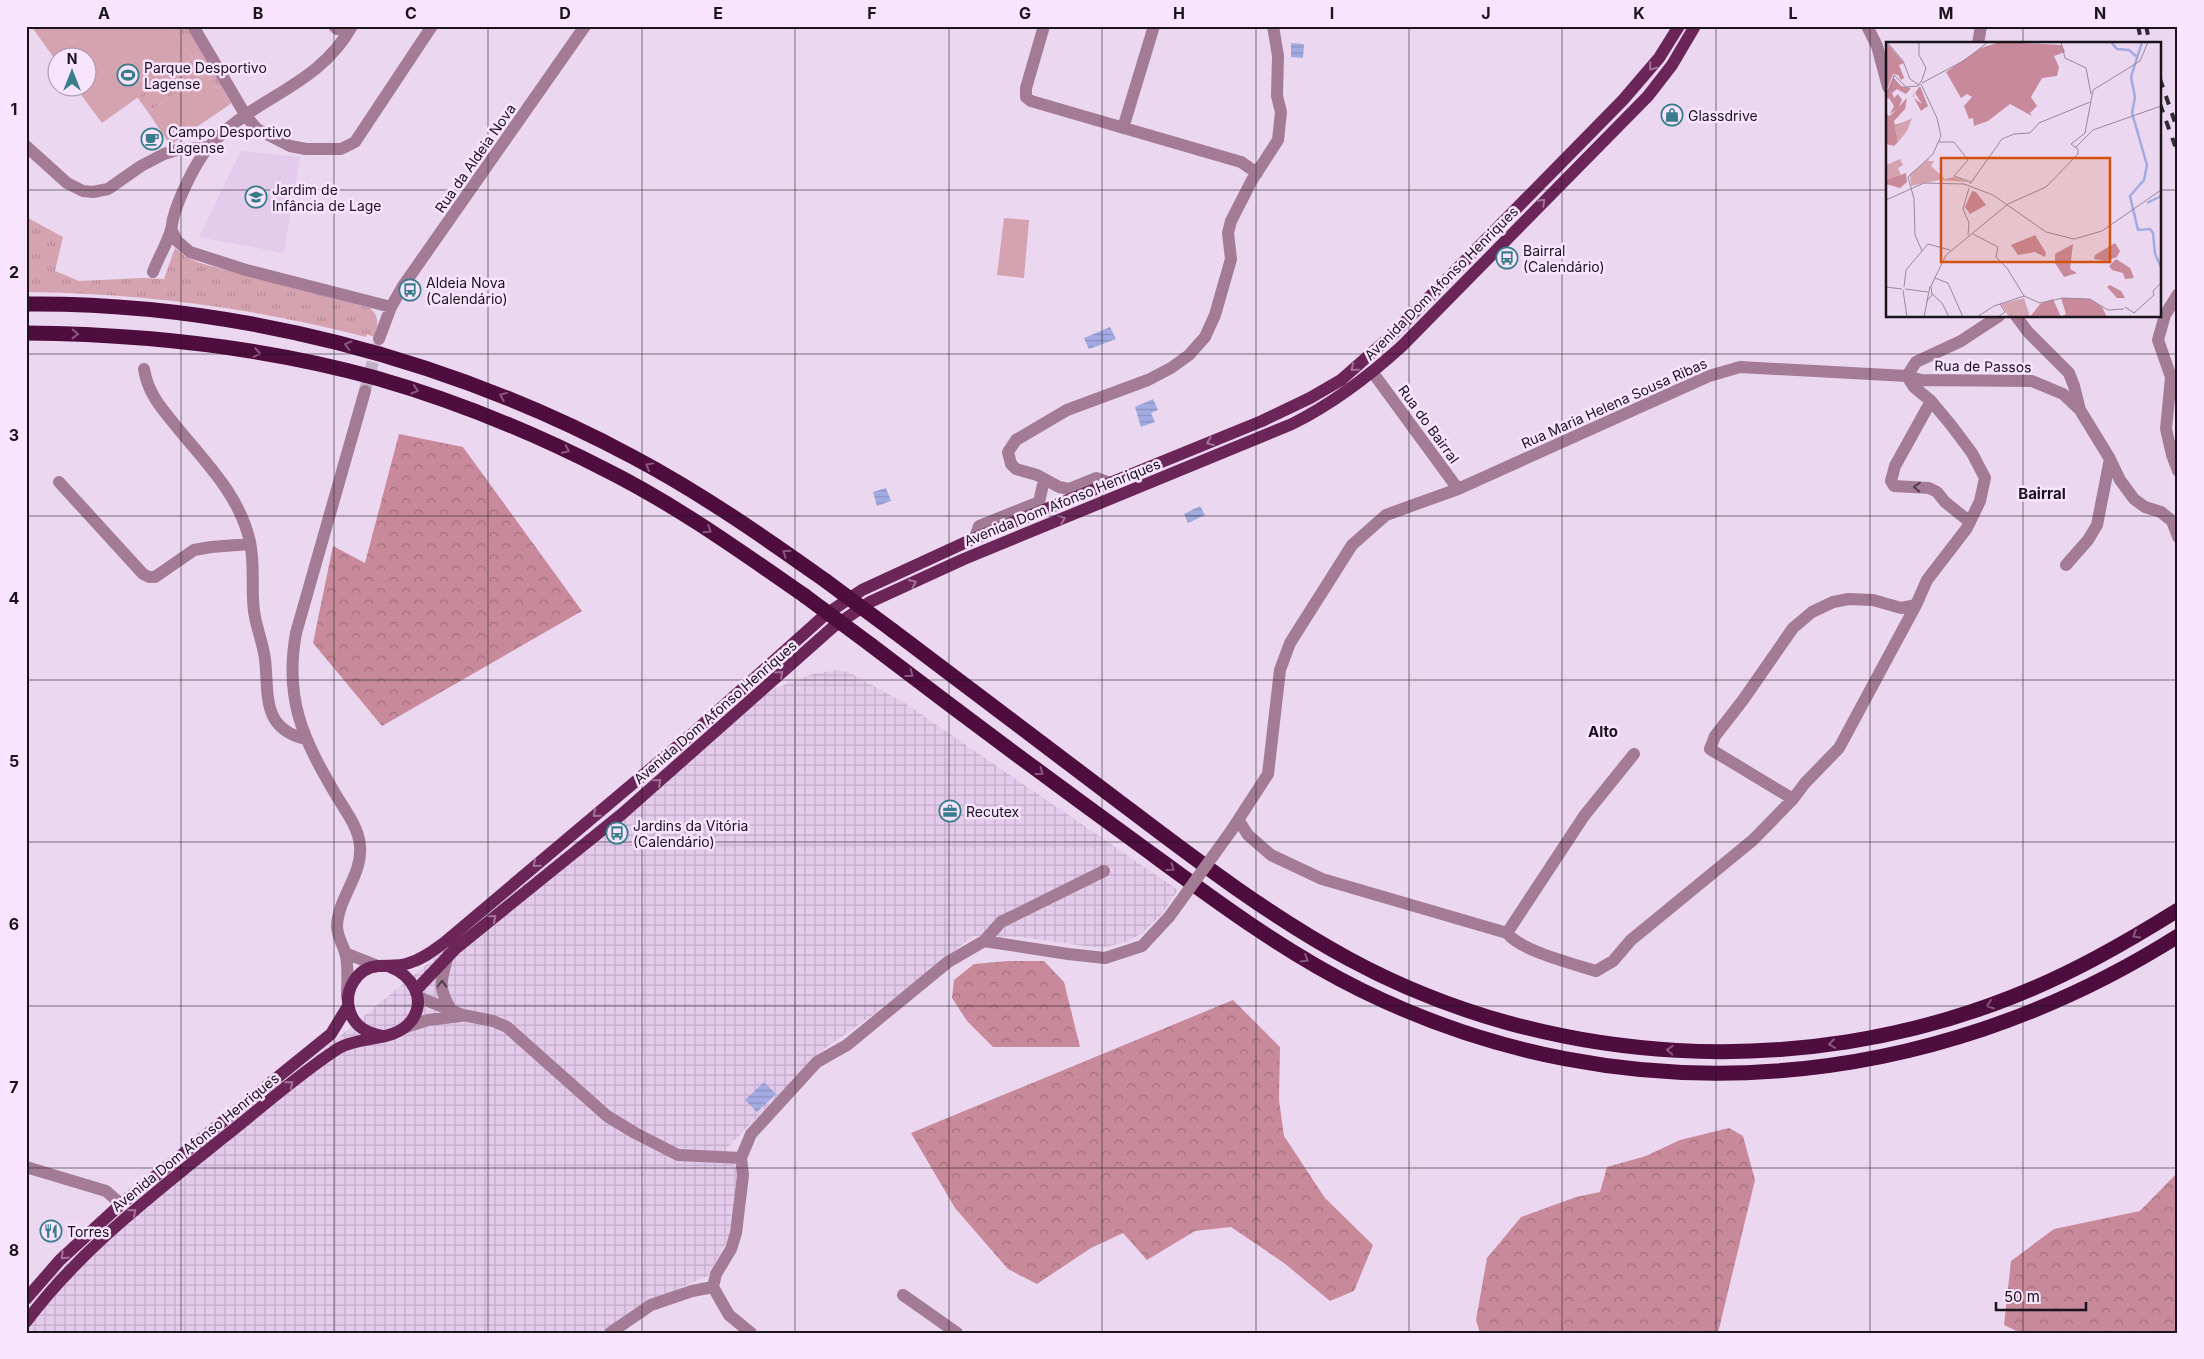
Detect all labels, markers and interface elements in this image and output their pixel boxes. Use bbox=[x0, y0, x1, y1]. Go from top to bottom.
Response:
text: A bbox=[98, 3, 110, 23]
text: B bbox=[253, 3, 263, 23]
text: C bbox=[405, 3, 417, 23]
text: D bbox=[559, 3, 571, 23]
text: E bbox=[713, 3, 723, 23]
text: F bbox=[867, 3, 877, 23]
text: G bbox=[1019, 3, 1031, 23]
text: H bbox=[1173, 3, 1185, 23]
text: I bbox=[1330, 3, 1334, 23]
text: J bbox=[1481, 3, 1491, 23]
text: K bbox=[1633, 3, 1645, 23]
text: L bbox=[1788, 3, 1798, 23]
text: M bbox=[1939, 3, 1953, 23]
text: N bbox=[2094, 3, 2106, 23]
inset map bbox=[1886, 42, 2162, 318]
north arrow bbox=[48, 48, 98, 98]
text: N bbox=[67, 50, 77, 67]
place label: Parque Desportivo Lagense bbox=[144, 59, 267, 92]
one-way arrow bbox=[1650, 61, 1658, 70]
sports icon: Parque Desportivo Lagense bbox=[116, 63, 140, 87]
text: 1 bbox=[11, 99, 17, 119]
street label: Rua da Aldeia Nova bbox=[431, 100, 519, 216]
shop icon: Glassdrive bbox=[1660, 103, 1684, 127]
place label: Glassdrive bbox=[1688, 107, 1758, 124]
place label: Campo Desportivo Lagense bbox=[168, 123, 291, 156]
cafe icon: Campo Desportivo Lagense bbox=[140, 127, 164, 151]
place label: Jardim de Infância de Lage bbox=[272, 181, 382, 214]
school or university icon: Jardim de Infância de Lage bbox=[244, 185, 268, 209]
one-way arrow bbox=[1536, 199, 1545, 208]
street label: Avenida Dom Afonso Henriques bbox=[1361, 203, 1521, 363]
place label: Bairral (Calendário) bbox=[1523, 242, 1605, 275]
bus stop icon: Bairral (Calendário) bbox=[1495, 246, 1519, 270]
text: 2 bbox=[9, 262, 19, 282]
place label: Aldeia Nova (Calendário) bbox=[426, 274, 508, 307]
bus stop icon: Aldeia Nova (Calendário) bbox=[398, 278, 422, 302]
one-way arrow bbox=[72, 329, 79, 339]
one-way arrow bbox=[344, 340, 353, 351]
one-way arrow bbox=[253, 348, 262, 358]
street label: Rua Maria Helena Sousa Ribas bbox=[1518, 354, 1710, 452]
street label: Rua de Passos bbox=[1934, 357, 2032, 375]
one-way arrow bbox=[1351, 363, 1360, 372]
street label: Rua do Bairral bbox=[1395, 382, 1463, 466]
one-way arrow bbox=[411, 385, 419, 395]
one-way arrow bbox=[499, 392, 508, 402]
text: 3 bbox=[9, 425, 19, 445]
one-way arrow bbox=[1206, 436, 1215, 446]
one-way arrow bbox=[561, 444, 570, 455]
street label: Avenida Dom Afonso Henriques bbox=[961, 455, 1163, 549]
one-way arrow bbox=[646, 462, 655, 472]
one-way arrow bbox=[1912, 482, 1920, 493]
district label: Bairral bbox=[2018, 484, 2066, 503]
one-way arrow bbox=[1057, 514, 1066, 525]
one-way arrow bbox=[702, 524, 711, 533]
one-way arrow bbox=[782, 550, 792, 559]
one-way arrow bbox=[907, 579, 916, 589]
text: 4 bbox=[9, 588, 20, 608]
street label: Avenida Dom Afonso Henriques bbox=[630, 637, 800, 787]
one-way arrow bbox=[904, 669, 913, 677]
one-way arrow bbox=[774, 671, 783, 680]
district label: Alto bbox=[1588, 722, 1618, 741]
text: 5 bbox=[9, 751, 19, 771]
one-way arrow bbox=[1034, 766, 1044, 775]
one-way arrow bbox=[653, 779, 662, 788]
office icon: Recutex bbox=[938, 799, 962, 823]
place label: Recutex bbox=[966, 803, 1020, 820]
one-way arrow bbox=[593, 808, 602, 816]
place label: Jardins da Vitória (Calendário) bbox=[633, 817, 748, 850]
bus stop icon: Jardins da Vitória (Calendário) bbox=[605, 821, 629, 845]
one-way arrow bbox=[532, 859, 541, 868]
one-way arrow bbox=[1165, 862, 1175, 871]
text: 6 bbox=[9, 914, 19, 934]
one-way arrow bbox=[487, 916, 496, 924]
one-way arrow bbox=[2133, 929, 2142, 939]
one-way arrow bbox=[1300, 953, 1309, 963]
one-way arrow bbox=[437, 979, 448, 987]
one-way arrow bbox=[1986, 999, 1995, 1009]
one-way arrow bbox=[1828, 1038, 1837, 1048]
one-way arrow bbox=[1666, 1045, 1674, 1056]
street label: Avenida Dom Afonso Henriques bbox=[108, 1069, 282, 1215]
text: 7 bbox=[9, 1077, 19, 1097]
one-way arrow bbox=[285, 1080, 294, 1089]
one-way arrow bbox=[127, 1208, 136, 1217]
restaurant icon: Torres bbox=[39, 1219, 63, 1243]
place label: Torres bbox=[67, 1223, 109, 1240]
text: 8 bbox=[9, 1240, 19, 1260]
one-way arrow bbox=[61, 1250, 70, 1259]
scale bar bbox=[1996, 1279, 2086, 1311]
text: 50 m bbox=[2004, 1287, 2040, 1306]

